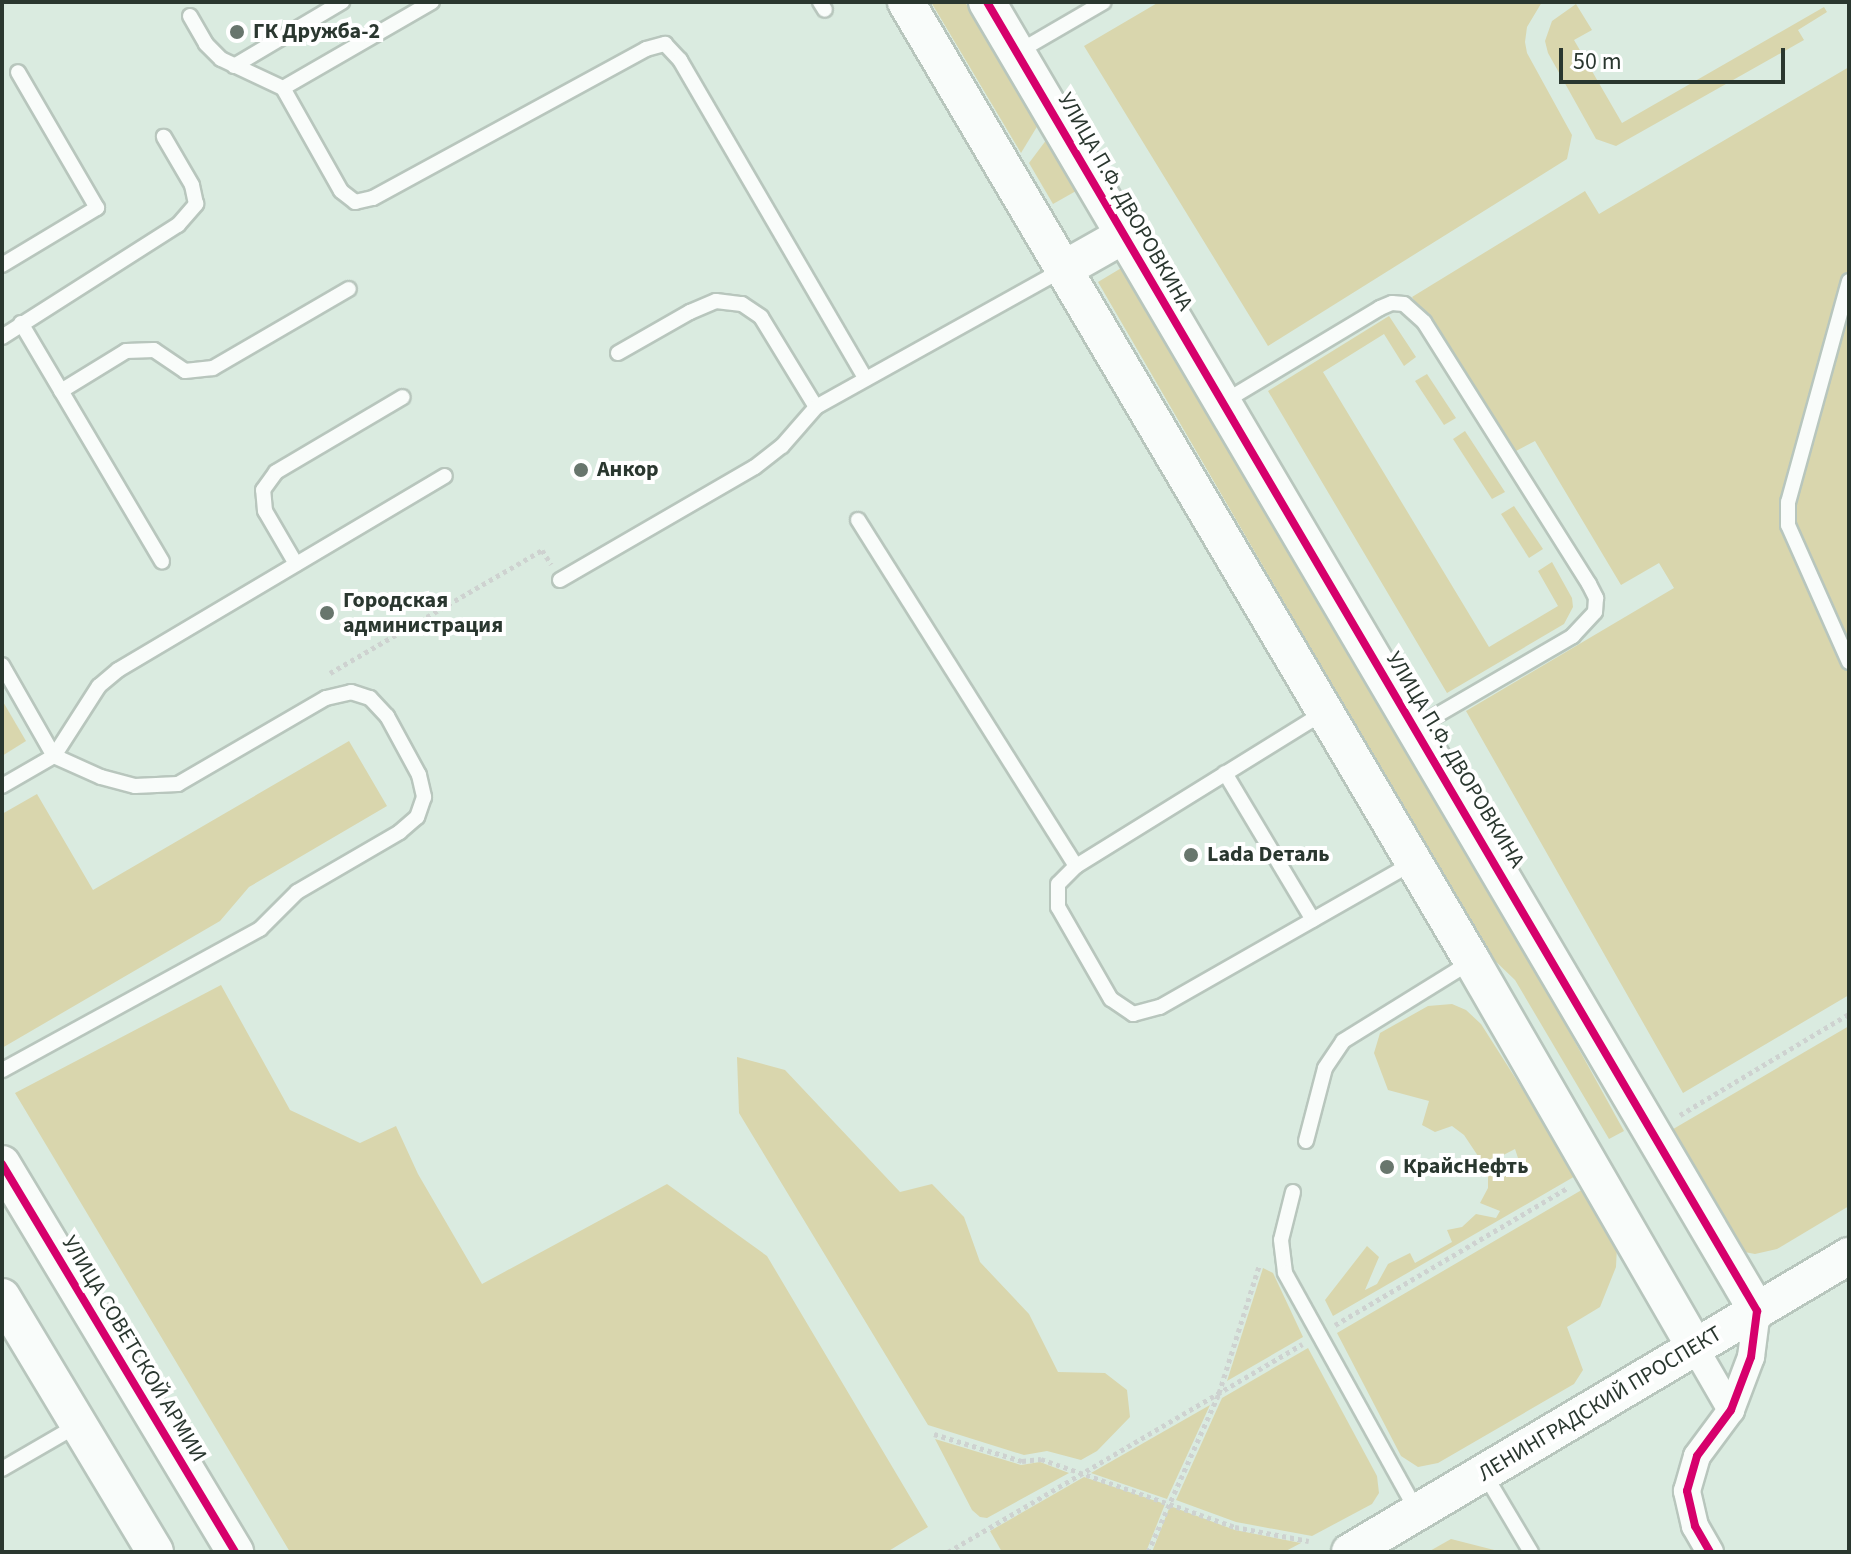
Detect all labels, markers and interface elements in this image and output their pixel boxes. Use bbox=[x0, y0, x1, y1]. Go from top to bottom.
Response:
place label: ГК Дружба-2 bbox=[253, 19, 380, 45]
marker: ГК Дружба-2 bbox=[228, 23, 246, 41]
scale bar bbox=[1563, 32, 1789, 82]
text: 50 m bbox=[1573, 44, 1622, 79]
street label: УЛИЦА П.Ф. ДВОРОВКИНА bbox=[1052, 88, 1198, 316]
place label: Анкор bbox=[597, 457, 659, 483]
marker: Анкор bbox=[572, 461, 590, 479]
place label: Городская администрация bbox=[343, 587, 503, 638]
marker: Городская администрация bbox=[318, 604, 336, 622]
street label: УЛИЦА П.Ф. ДВОРОВКИНА bbox=[1380, 647, 1530, 873]
place label: Lada Dеталь bbox=[1207, 842, 1330, 868]
marker: Lada Dеталь bbox=[1182, 846, 1200, 864]
place label: КрайсНефть bbox=[1403, 1154, 1529, 1180]
marker: КрайсНефть bbox=[1378, 1158, 1396, 1176]
street label: УЛИЦА СОВЕТСКОЙ АРМИИ bbox=[56, 1231, 212, 1467]
street label: ЛЕНИНГРАДСКИЙ ПРОСПЕКТ bbox=[1473, 1321, 1727, 1487]

